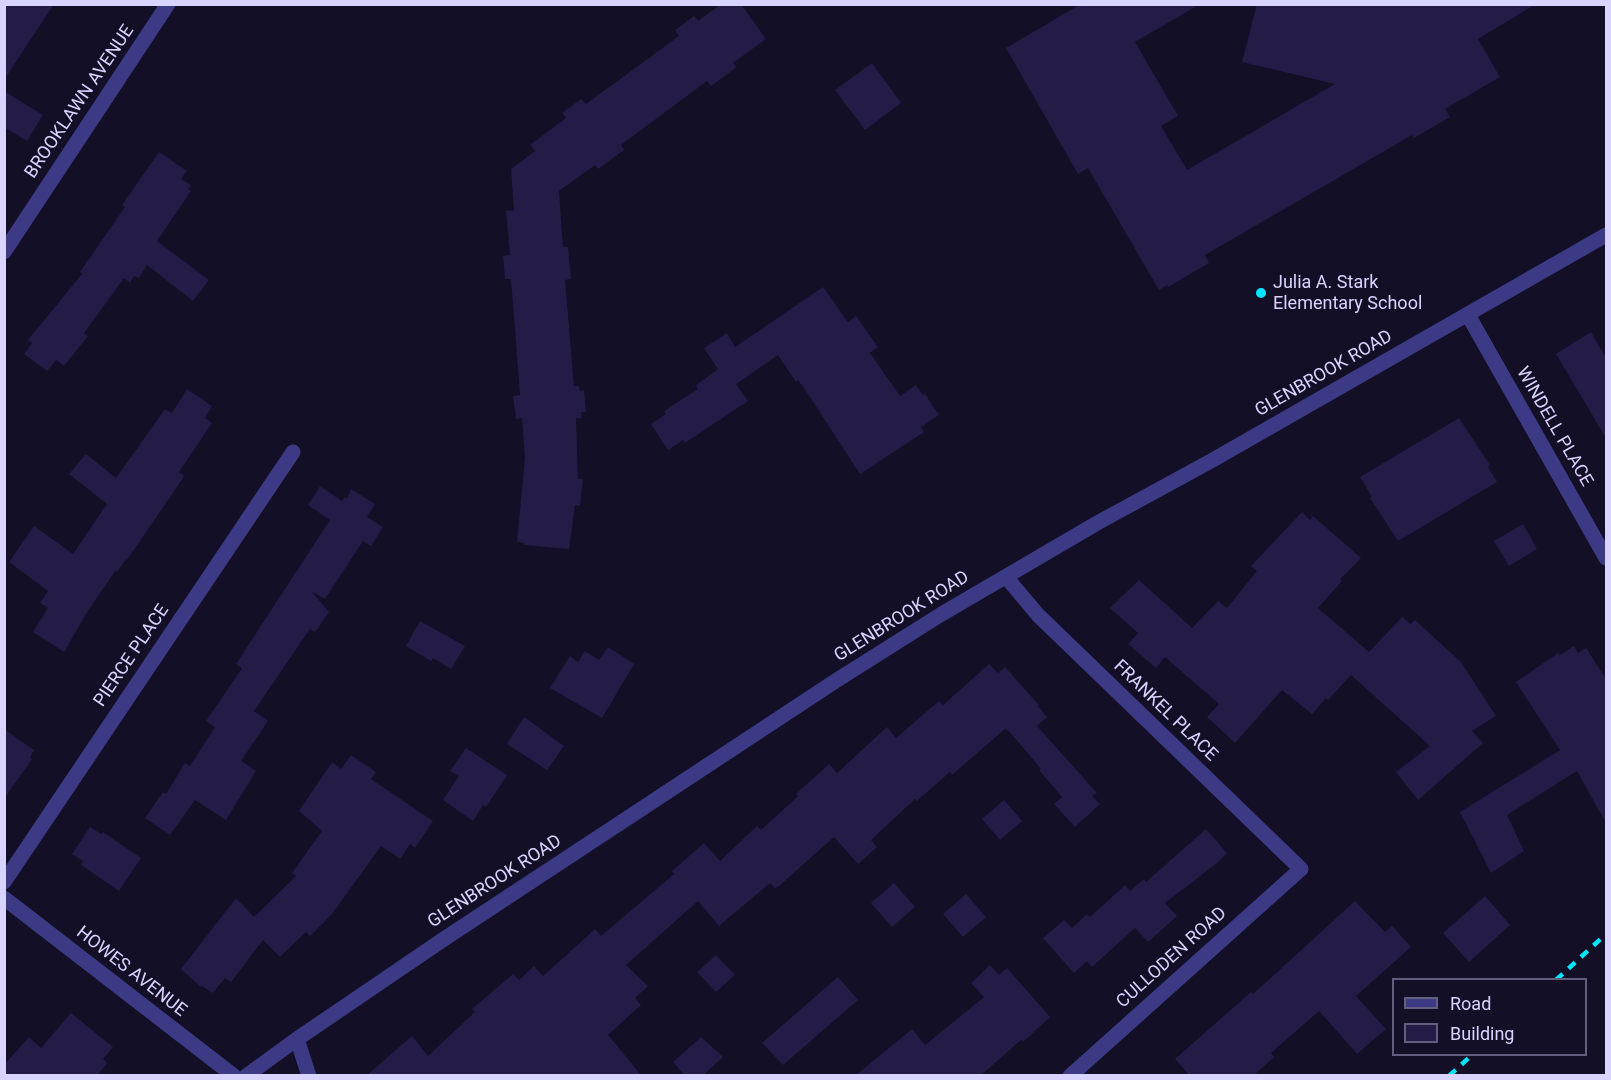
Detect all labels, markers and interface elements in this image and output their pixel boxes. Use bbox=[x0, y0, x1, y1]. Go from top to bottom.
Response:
street label: BROOKLAWN AVENUE bbox=[21, 21, 139, 183]
place label: Julia A. Stark Elementary School bbox=[1273, 272, 1422, 314]
marker: Julia A. Stark Elementary School bbox=[1254, 286, 1268, 300]
street label: GLENBROOK ROAD bbox=[1252, 326, 1396, 422]
street label: WINDELL PLACE bbox=[1511, 363, 1597, 491]
street label: GLENBROOK ROAD bbox=[831, 567, 973, 667]
street label: PIERCE PLACE bbox=[90, 601, 174, 711]
street label: FRANKEL PLACE bbox=[1109, 656, 1221, 766]
street label: GLENBROOK ROAD bbox=[424, 831, 566, 933]
street label: CULLODEN ROAD bbox=[1112, 903, 1232, 1013]
street label: HOWES AVENUE bbox=[72, 922, 190, 1022]
legend bbox=[1392, 978, 1587, 1056]
text: Road bbox=[1450, 993, 1491, 1014]
text: Building bbox=[1450, 1023, 1514, 1044]

